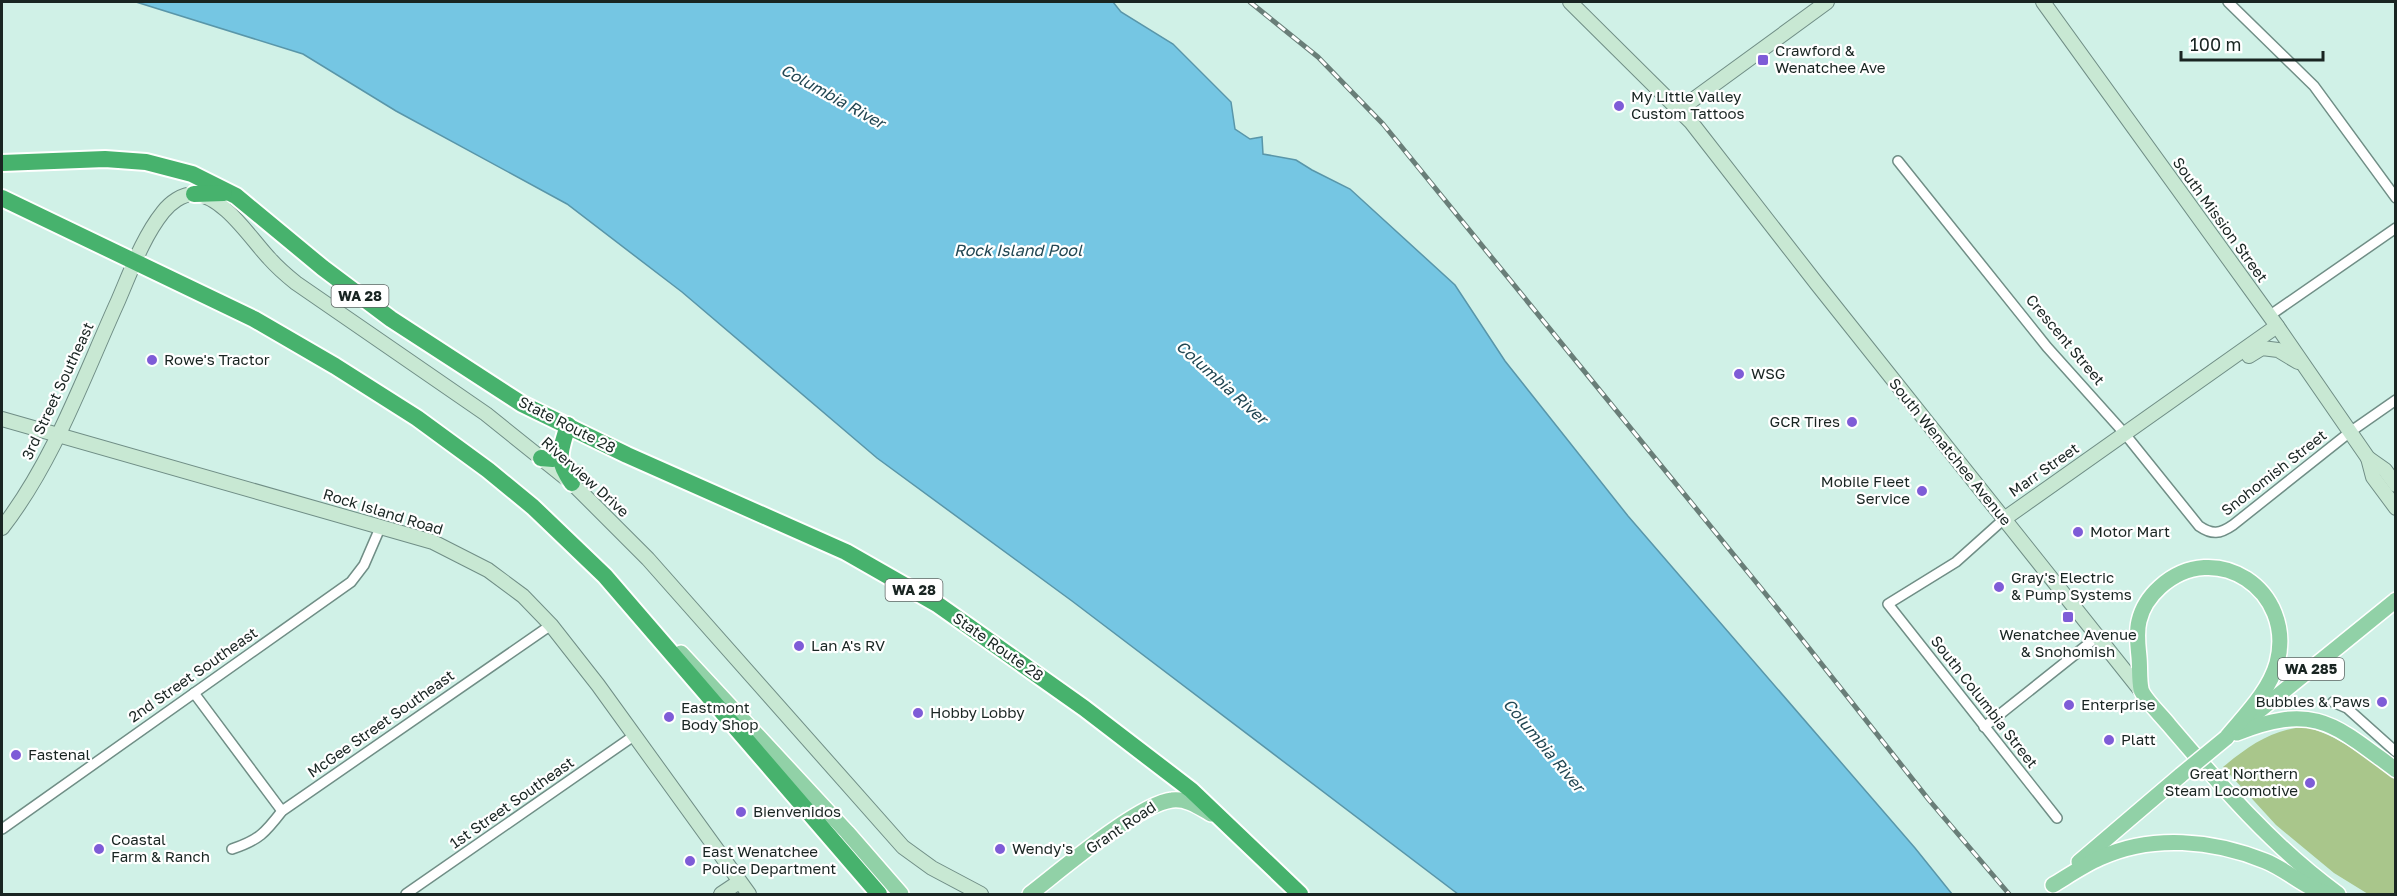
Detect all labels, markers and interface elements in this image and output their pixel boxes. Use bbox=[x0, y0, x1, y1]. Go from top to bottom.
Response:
scale bar bbox=[2181, 24, 2324, 62]
text: 100 m bbox=[2190, 33, 2241, 55]
place label: Crawford & Wenatchee Ave bbox=[1775, 41, 1886, 76]
marker: Crawford & Wenatchee Ave bbox=[1756, 53, 1770, 67]
water label: Columbia River bbox=[777, 59, 891, 134]
place label: My Little Valley Custom Tattoos bbox=[1631, 87, 1744, 122]
marker: My Little Valley Custom Tattoos bbox=[1612, 99, 1626, 113]
street label: South Mission Street bbox=[2169, 153, 2272, 285]
water label: Rock Island Pool bbox=[954, 240, 1083, 260]
road number: WA 28 bbox=[332, 285, 388, 307]
street label: Crescent Street bbox=[2023, 290, 2109, 388]
street label: 3rd Street Southeast bbox=[17, 319, 97, 462]
water label: Columbia River bbox=[1172, 336, 1274, 430]
place label: Rowe's Tractor bbox=[164, 350, 270, 368]
marker: Rowe's Tractor bbox=[145, 353, 159, 367]
place label: WSG bbox=[1751, 364, 1785, 382]
marker: WSG bbox=[1732, 367, 1746, 381]
street label: South Wenatchee Avenue bbox=[1886, 374, 2016, 529]
street label: State Route 28 bbox=[516, 392, 619, 456]
place label: GCR Tires bbox=[1770, 412, 1840, 430]
marker: GCR Tires bbox=[1845, 415, 1859, 429]
street label: Snohomish Street bbox=[2217, 426, 2330, 519]
street label: Riverview Drive bbox=[538, 432, 633, 520]
street label: Marr Street bbox=[2005, 439, 2082, 500]
place label: Mobile Fleet Service bbox=[1821, 472, 1910, 507]
street label: Rock Island Road bbox=[321, 484, 445, 538]
marker: Mobile Fleet Service bbox=[1915, 484, 1929, 498]
place label: Motor Mart bbox=[2090, 522, 2170, 540]
marker: Motor Mart bbox=[2071, 525, 2085, 539]
place label: Gray's Electric & Pump Systems bbox=[2011, 568, 2132, 603]
road number: WA 28 bbox=[886, 579, 942, 601]
marker: Gray's Electric & Pump Systems bbox=[1992, 580, 2006, 594]
street label: State Route 28 bbox=[950, 608, 1047, 684]
marker: Wenatchee Avenue & Snohomish bbox=[2061, 610, 2075, 624]
street label: 2nd Street Southeast bbox=[125, 623, 260, 725]
place label: Wenatchee Avenue & Snohomish bbox=[1999, 625, 2137, 660]
street label: South Columbia Street bbox=[1928, 632, 2042, 771]
place label: Lan A's RV bbox=[811, 636, 885, 654]
marker: Lan A's RV bbox=[792, 639, 806, 653]
road number: WA 285 bbox=[2278, 658, 2344, 680]
street label: McGee Street Southeast bbox=[304, 666, 457, 781]
place label: Bubbles & Paws bbox=[2255, 692, 2370, 710]
water label: Columbia River bbox=[1499, 694, 1591, 798]
place label: Enterprise bbox=[2081, 695, 2156, 713]
marker: Bubbles & Paws bbox=[2375, 695, 2389, 709]
place label: Eastmont Body Shop bbox=[681, 698, 758, 733]
marker: Enterprise bbox=[2062, 698, 2076, 712]
place label: Hobby Lobby bbox=[930, 703, 1025, 721]
marker: Hobby Lobby bbox=[911, 706, 925, 720]
marker: Eastmont Body Shop bbox=[662, 710, 676, 724]
place label: Platt bbox=[2121, 730, 2156, 748]
marker: Platt bbox=[2102, 733, 2116, 747]
place label: Fastenal bbox=[28, 745, 90, 763]
marker: Fastenal bbox=[9, 748, 23, 762]
street label: 1st Street Southeast bbox=[446, 753, 577, 852]
place label: Great Northern Steam Locomotive bbox=[2165, 764, 2298, 799]
marker: Great Northern Steam Locomotive bbox=[2303, 776, 2317, 790]
street label: Grant Road bbox=[1082, 797, 1159, 857]
place label: Bienvenidos bbox=[753, 802, 841, 820]
marker: Bienvenidos bbox=[734, 805, 748, 819]
place label: Coastal Farm & Ranch bbox=[111, 830, 210, 865]
place label: Wendy's bbox=[1012, 839, 1073, 857]
marker: Coastal Farm & Ranch bbox=[92, 842, 106, 856]
place label: East Wenatchee Police Department bbox=[702, 842, 836, 877]
marker: Wendy's bbox=[993, 842, 1007, 856]
marker: East Wenatchee Police Department bbox=[683, 854, 697, 868]

